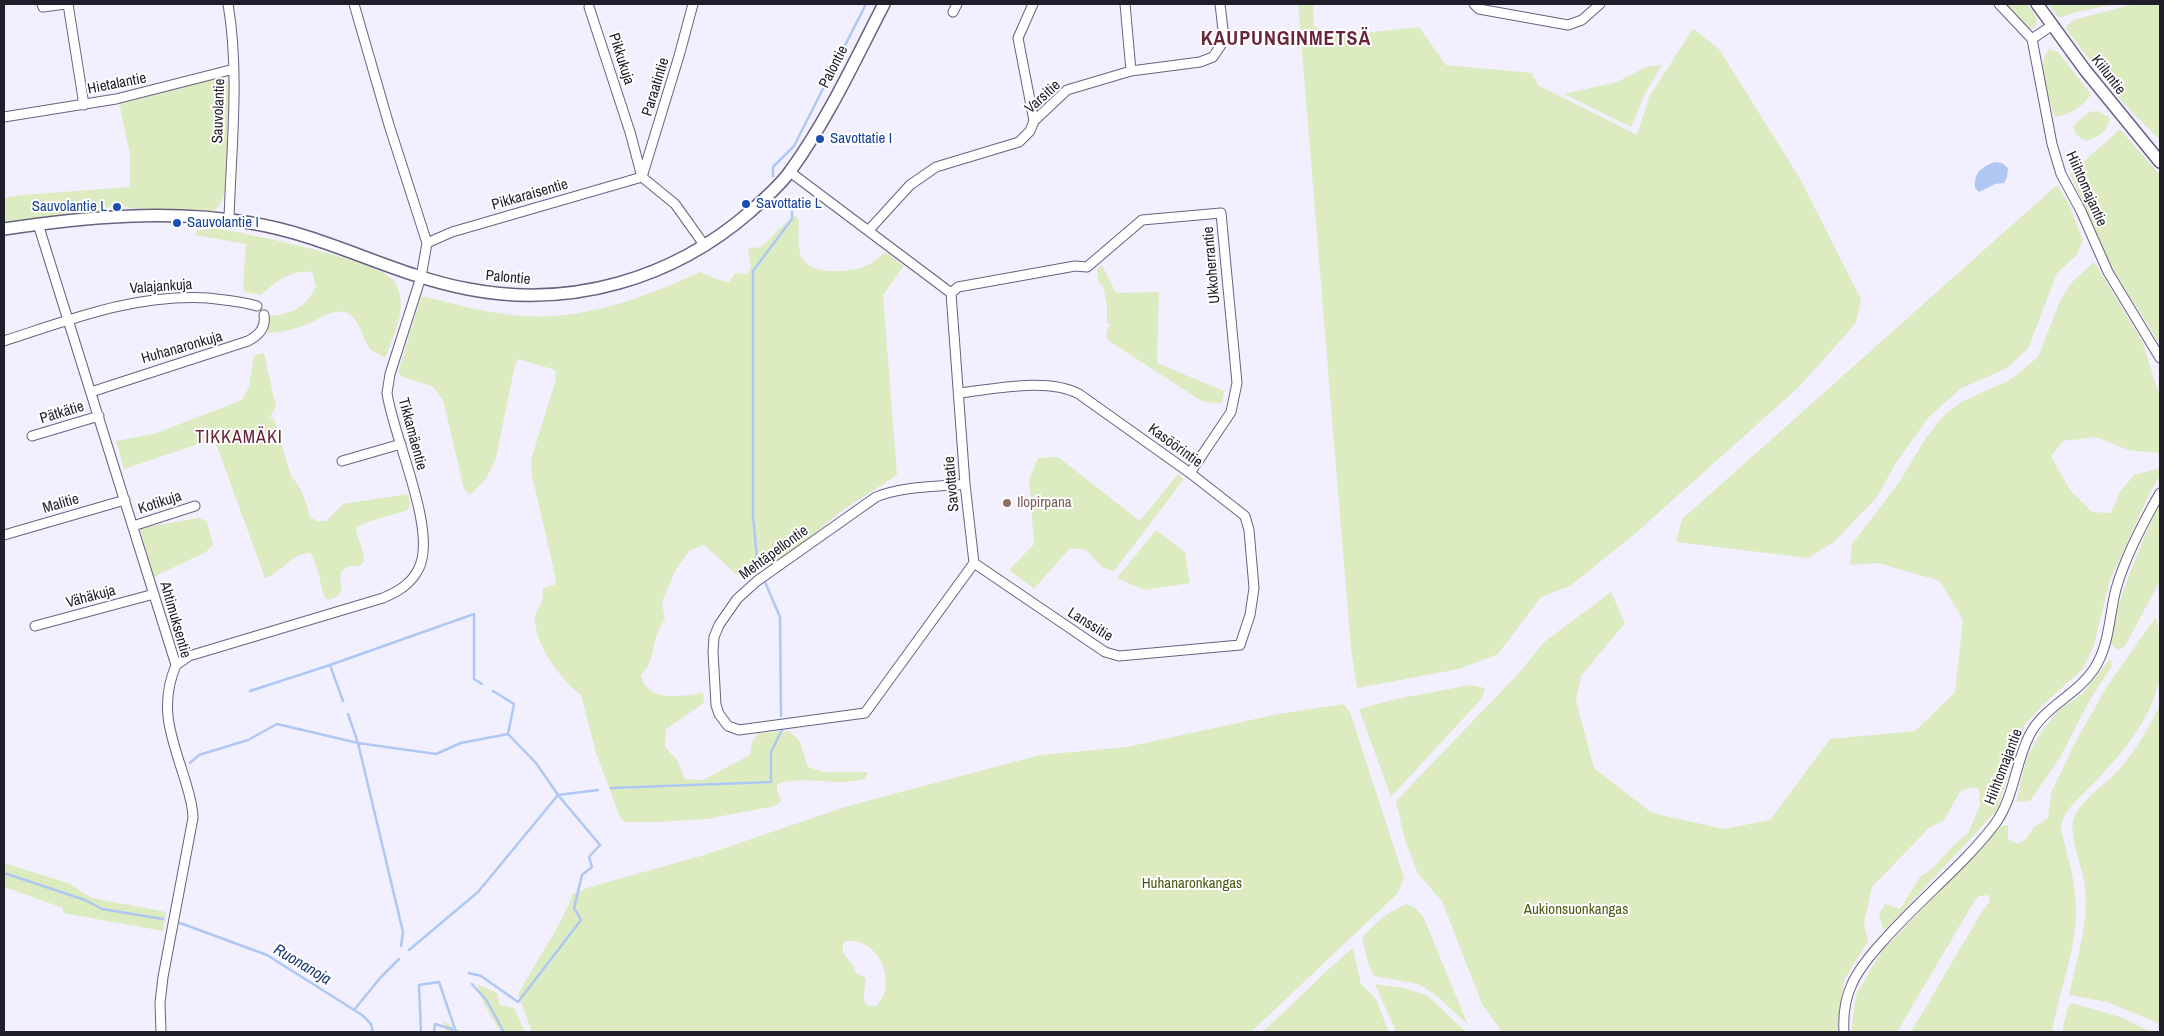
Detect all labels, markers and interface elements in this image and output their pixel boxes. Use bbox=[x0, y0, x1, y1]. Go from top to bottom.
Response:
district label: KAUPUNGINMETSÄ bbox=[1199, 28, 1373, 52]
street label: Pikkukuja bbox=[604, 31, 638, 87]
street label: Palontie bbox=[816, 43, 852, 91]
street label: Kiiluntie bbox=[2087, 52, 2129, 98]
street label: Paraatintie bbox=[639, 56, 673, 118]
street label: Hietalantie bbox=[86, 69, 148, 99]
street label: Varsitie bbox=[1022, 76, 1064, 118]
street label: Sauvolantie bbox=[209, 78, 229, 144]
place label: Savottatie I bbox=[830, 130, 892, 148]
marker: Savottatie I bbox=[814, 133, 826, 145]
street label: Hiihtomajantie bbox=[2062, 149, 2110, 229]
street label: Pikkaraisentie bbox=[490, 176, 570, 214]
place label: Savottatie L bbox=[756, 195, 822, 213]
place label: Sauvolantie L bbox=[32, 198, 107, 216]
marker: Savottatie L bbox=[740, 198, 752, 210]
marker: Sauvolantie L bbox=[111, 201, 123, 213]
place label: Sauvolantie I bbox=[187, 214, 259, 232]
marker: Sauvolantie I bbox=[171, 217, 183, 229]
street label: Ukkoherrantie bbox=[1200, 226, 1224, 304]
street label: Palontie bbox=[485, 267, 531, 289]
street label: Valajankuja bbox=[129, 276, 193, 298]
street label: Huhanaronkuja bbox=[139, 328, 225, 368]
street label: Tikkamäentie bbox=[394, 396, 430, 472]
street label: Pätkätie bbox=[38, 398, 86, 428]
street label: Kasöörintie bbox=[1144, 420, 1206, 472]
district label: TIKKAMÄKI bbox=[194, 427, 284, 449]
street label: Savottatie bbox=[941, 456, 963, 512]
street label: Kotikuja bbox=[136, 488, 184, 518]
street label: Malitie bbox=[41, 490, 81, 518]
place label: Ilopirpana bbox=[1017, 494, 1072, 512]
marker: Ilopirpana bbox=[1001, 497, 1013, 509]
street label: Mehtäpellontie bbox=[736, 522, 812, 584]
street label: Ahtimuksentie bbox=[156, 580, 194, 660]
street label: Vähäkuja bbox=[64, 582, 118, 612]
street label: Lanssitie bbox=[1064, 604, 1116, 646]
street label: Hiihtomajantie bbox=[1981, 726, 2027, 808]
park label: Huhanaronkangas bbox=[1142, 875, 1242, 893]
park label: Aukionsuonkangas bbox=[1524, 901, 1628, 919]
water label: Ruonanoja bbox=[270, 940, 334, 990]

